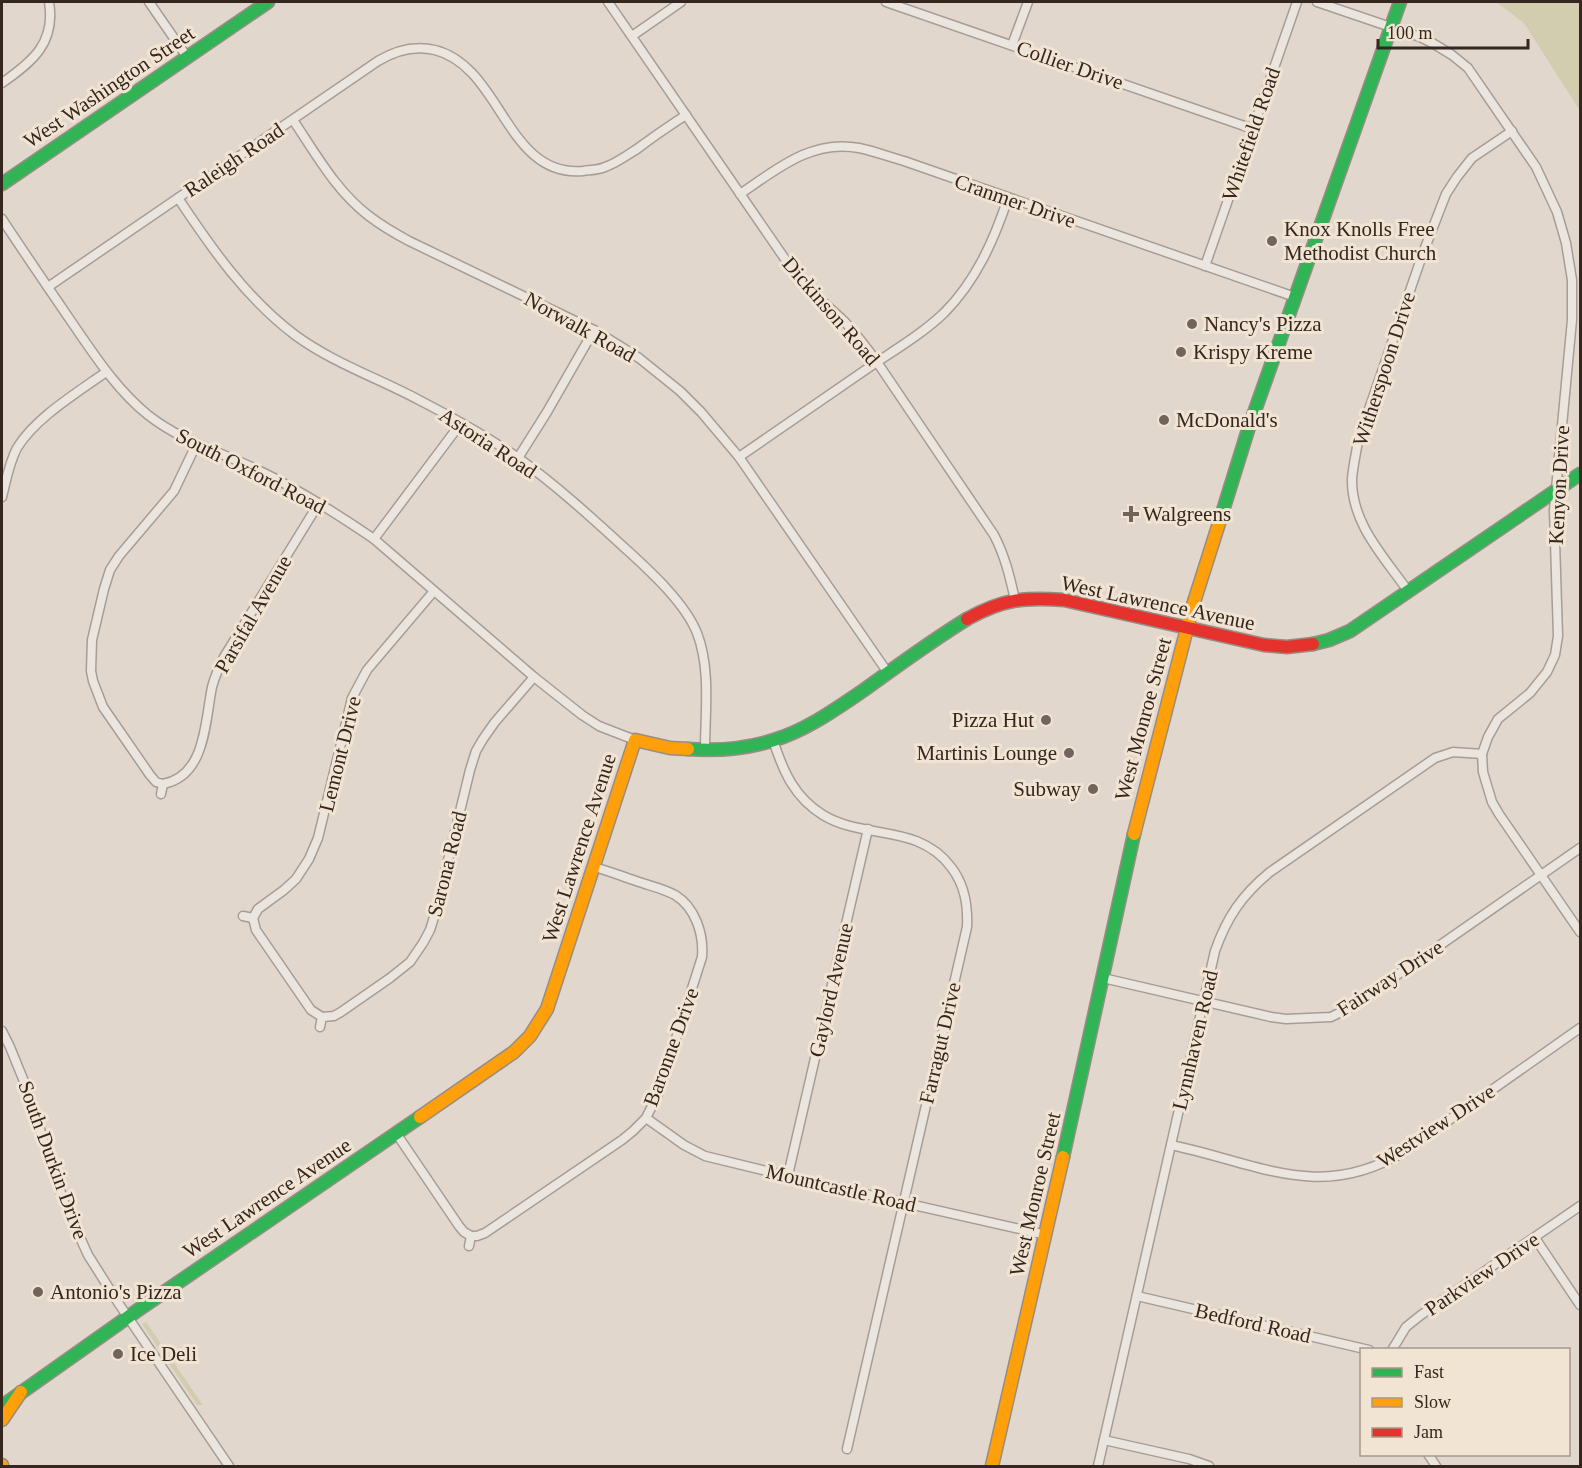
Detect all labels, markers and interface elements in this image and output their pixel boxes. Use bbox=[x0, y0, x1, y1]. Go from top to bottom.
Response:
scale bar bbox=[1378, 12, 1528, 50]
street label: West Washington Street bbox=[19, 21, 199, 153]
text: 100 m bbox=[1387, 23, 1433, 43]
street label: Collier Drive bbox=[1013, 36, 1127, 94]
street label: Whitefield Road bbox=[1217, 64, 1285, 204]
street label: Raleigh Road bbox=[180, 118, 289, 202]
street label: Cranmer Drive bbox=[951, 169, 1079, 233]
place label: Knox Knolls Free Methodist Church bbox=[1284, 217, 1437, 265]
marker: Knox Knolls Free Methodist Church bbox=[1265, 234, 1279, 248]
street label: Dickinson Road bbox=[777, 252, 885, 371]
street label: Norwalk Road bbox=[520, 287, 640, 368]
street label: Witherspoon Drive bbox=[1348, 289, 1420, 449]
place label: Nancy's Pizza bbox=[1204, 312, 1322, 336]
marker: Nancy's Pizza bbox=[1185, 317, 1199, 331]
place label: Krispy Kreme bbox=[1193, 340, 1313, 364]
marker: Krispy Kreme bbox=[1174, 345, 1188, 359]
street label: Astoria Road bbox=[435, 403, 542, 484]
place label: McDonald's bbox=[1176, 408, 1278, 432]
marker: McDonald's bbox=[1157, 413, 1171, 427]
street label: South Oxford Road bbox=[172, 423, 330, 519]
street label: Kenyon Drive bbox=[1544, 425, 1574, 545]
place label: Walgreens bbox=[1143, 502, 1231, 526]
marker: Walgreens bbox=[1124, 507, 1138, 521]
street label: Parsifal Avenue bbox=[210, 551, 296, 677]
street label: West Lawrence Avenue bbox=[1059, 571, 1257, 635]
street label: West Monroe Street bbox=[1110, 635, 1176, 803]
street label: Lemont Drive bbox=[314, 694, 366, 814]
place label: Pizza Hut bbox=[952, 708, 1034, 732]
marker: Pizza Hut bbox=[1039, 713, 1053, 727]
place label: Martinis Lounge bbox=[916, 741, 1057, 765]
marker: Martinis Lounge bbox=[1062, 746, 1076, 760]
street label: West Lawrence Avenue bbox=[537, 750, 621, 946]
place label: Subway bbox=[1013, 777, 1081, 801]
marker: Subway bbox=[1086, 782, 1100, 796]
street label: Sarona Road bbox=[422, 808, 472, 919]
street label: Gaylord Avenue bbox=[804, 921, 858, 1059]
street label: Fairway Drive bbox=[1332, 935, 1448, 1021]
street label: Lynnhaven Road bbox=[1167, 967, 1223, 1112]
street label: Farragut Drive bbox=[914, 980, 966, 1106]
street label: Baronne Drive bbox=[638, 985, 704, 1109]
street label: South Durkin Drive bbox=[13, 1078, 93, 1242]
street label: Westview Drive bbox=[1373, 1079, 1499, 1173]
street label: West Monroe Street bbox=[1004, 1110, 1066, 1278]
street label: West Lawrence Avenue bbox=[178, 1133, 356, 1263]
street label: Mountcastle Road bbox=[764, 1159, 919, 1217]
street label: Parkview Drive bbox=[1420, 1227, 1544, 1321]
place label: Antonio's Pizza bbox=[50, 1280, 182, 1304]
marker: Antonio's Pizza bbox=[31, 1285, 45, 1299]
street label: Bedford Road bbox=[1193, 1298, 1314, 1348]
place label: Ice Deli bbox=[130, 1342, 197, 1366]
marker: Ice Deli bbox=[111, 1347, 125, 1361]
legend bbox=[1360, 1348, 1570, 1456]
text: Fast bbox=[1414, 1362, 1444, 1382]
text: Slow bbox=[1414, 1392, 1451, 1412]
text: Jam bbox=[1414, 1422, 1443, 1442]

